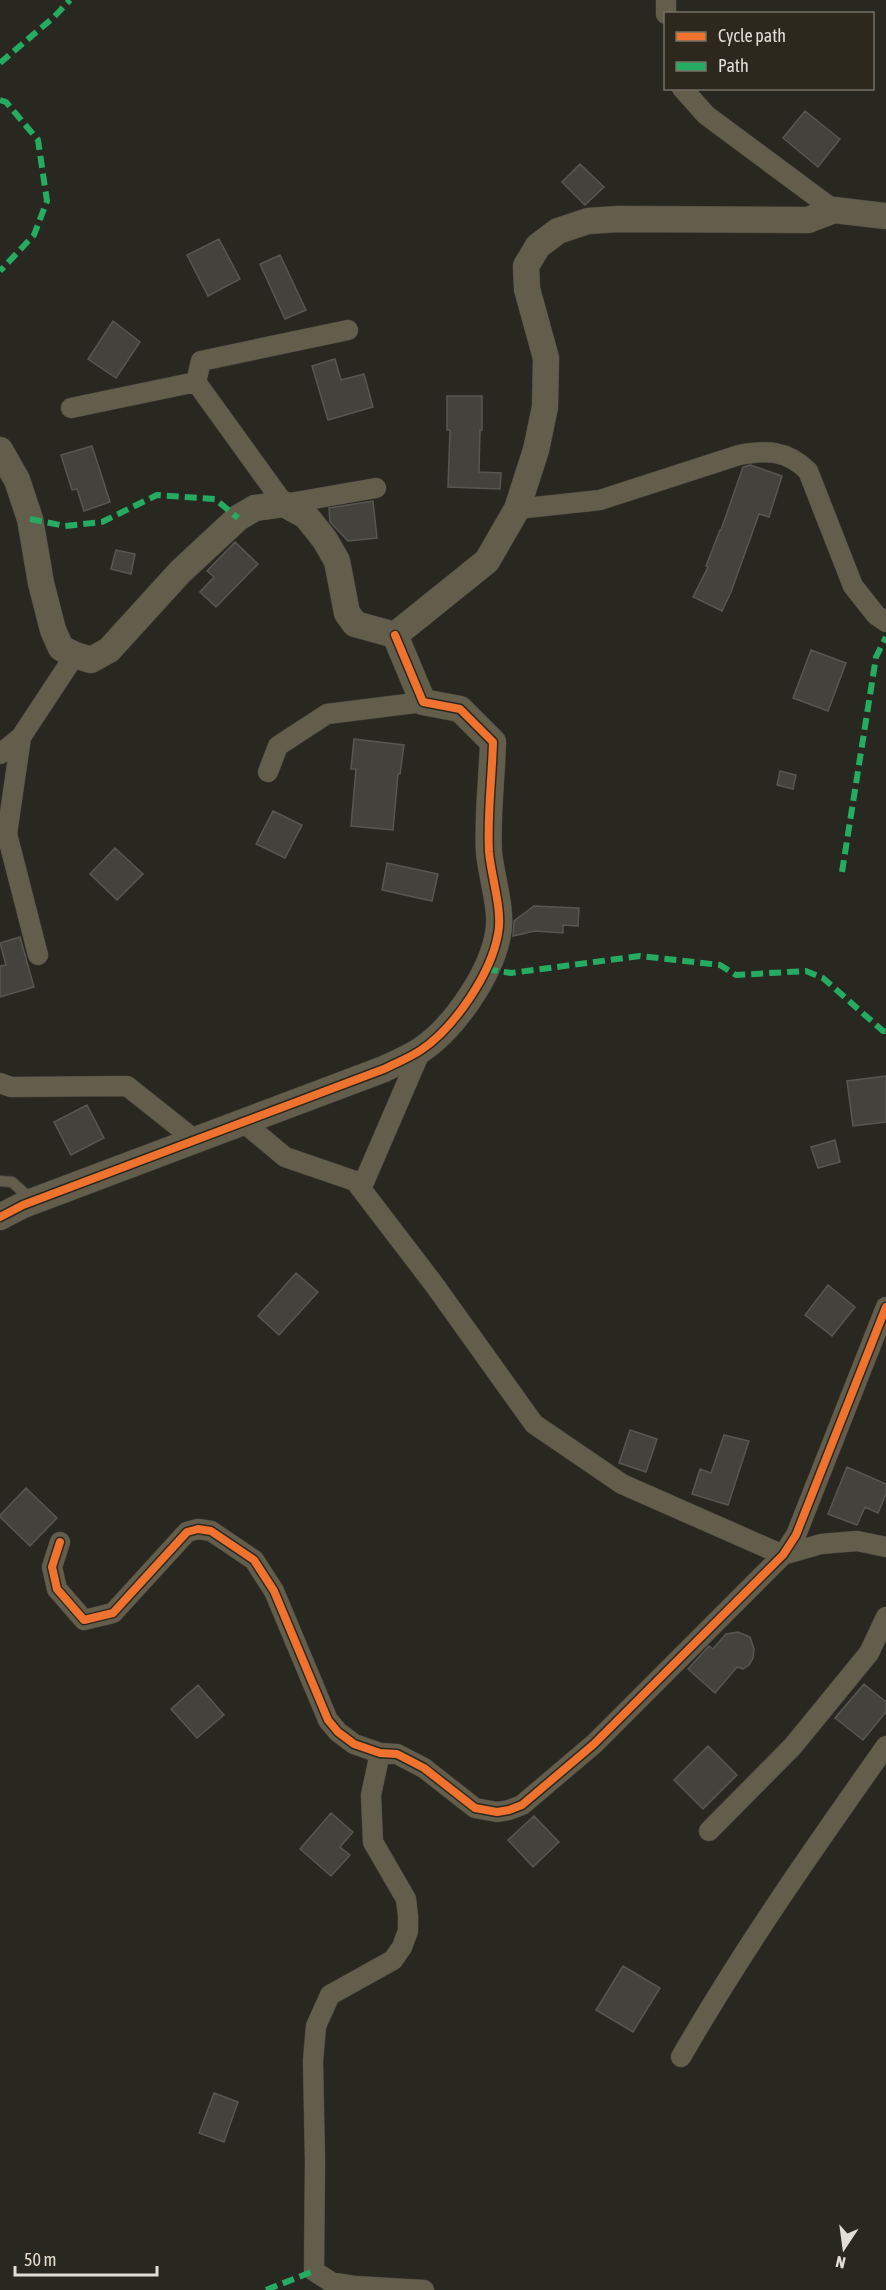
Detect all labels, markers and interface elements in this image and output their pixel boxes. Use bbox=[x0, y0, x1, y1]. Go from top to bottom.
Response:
legend bbox=[664, 12, 874, 90]
text: Cycle path bbox=[718, 25, 786, 46]
text: Path bbox=[718, 55, 749, 76]
north arrow bbox=[814, 2218, 874, 2278]
scale bar bbox=[15, 2239, 158, 2277]
text: 50 m bbox=[24, 2249, 56, 2270]
text: N bbox=[834, 2253, 847, 2272]

